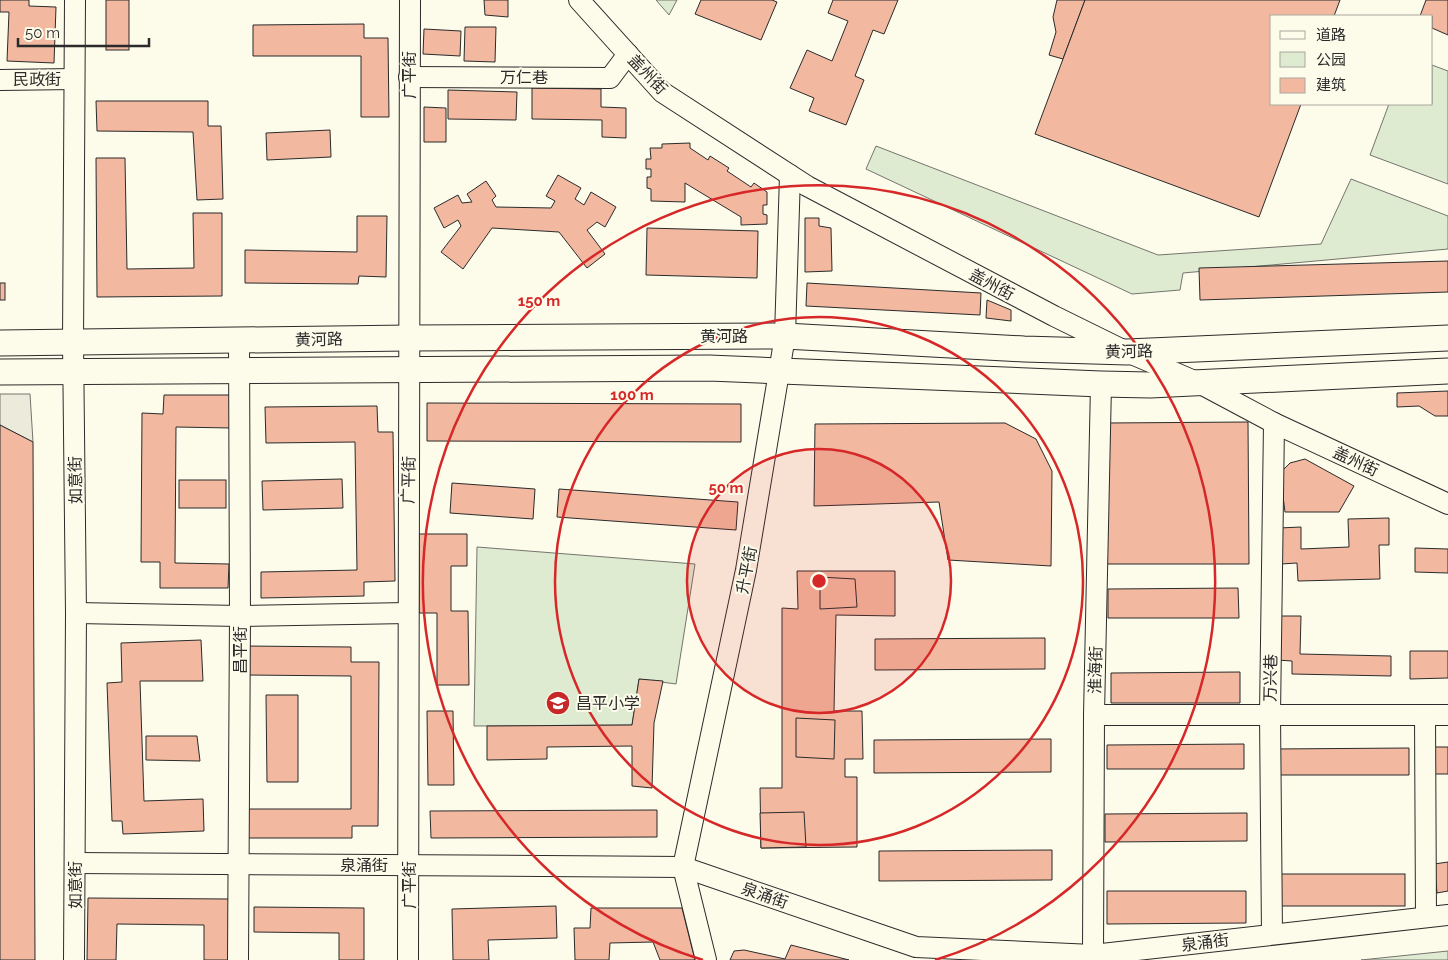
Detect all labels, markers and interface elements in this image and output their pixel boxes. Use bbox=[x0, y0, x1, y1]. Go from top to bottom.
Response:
scale bar bbox=[18, 15, 149, 47]
legend bbox=[1270, 15, 1433, 105]
text: 50 m bbox=[25, 24, 60, 42]
text: 道路 bbox=[1316, 26, 1346, 44]
street label: 盖州街 bbox=[624, 50, 671, 98]
street label: 广平街 bbox=[400, 51, 419, 99]
text: 公园 bbox=[1316, 51, 1346, 69]
street label: 万仁巷 bbox=[500, 68, 548, 87]
street label: 民政街 bbox=[13, 70, 61, 89]
text: 建筑 bbox=[1316, 76, 1346, 94]
street label: 盖州街 bbox=[966, 265, 1017, 304]
text: 150 m bbox=[518, 292, 560, 310]
street label: 黄河路 bbox=[700, 327, 748, 346]
street label: 黄河路 bbox=[295, 330, 343, 349]
street label: 黄河路 bbox=[1105, 342, 1153, 361]
text: 100 m bbox=[610, 386, 654, 404]
street label: 盖州街 bbox=[1330, 443, 1382, 480]
street label: 如意街 bbox=[66, 456, 85, 504]
street label: 广平街 bbox=[399, 456, 418, 504]
text: 50 m bbox=[708, 479, 744, 497]
street label: 升平街 bbox=[733, 545, 760, 595]
centre of rings bbox=[810, 572, 828, 590]
street label: 昌平街 bbox=[231, 626, 250, 674]
street label: 淮海街 bbox=[1086, 646, 1105, 694]
street label: 万兴巷 bbox=[1261, 654, 1280, 702]
school or university icon: 昌平小学 bbox=[545, 690, 571, 716]
place label: 昌平小学 bbox=[576, 694, 640, 713]
street label: 泉涌街 bbox=[340, 856, 388, 875]
street label: 如意街 bbox=[66, 861, 85, 909]
street label: 广平街 bbox=[400, 861, 419, 909]
street label: 泉涌街 bbox=[739, 879, 791, 912]
street label: 泉涌街 bbox=[1180, 930, 1230, 955]

